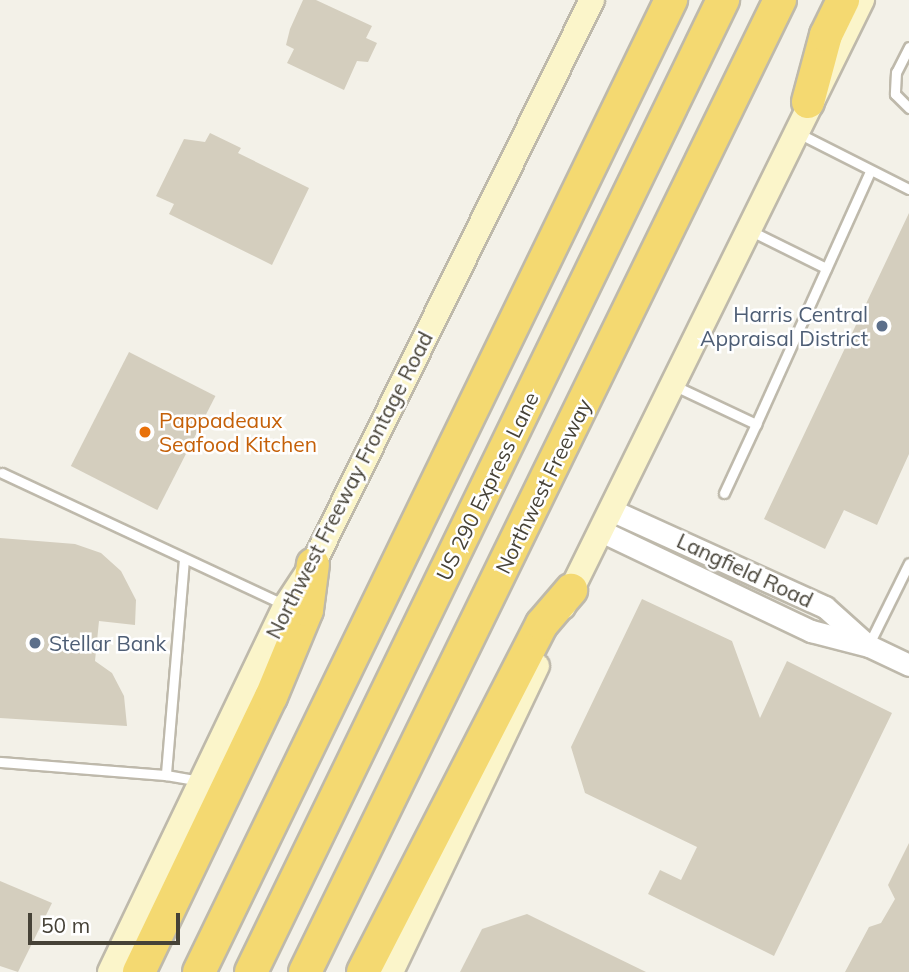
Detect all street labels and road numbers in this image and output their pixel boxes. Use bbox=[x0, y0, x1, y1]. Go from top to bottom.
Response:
street label: Northwest Freeway Frontage Road bbox=[260, 327, 438, 643]
street label: US 290 Express Lane bbox=[430, 388, 544, 584]
street label: Northwest Freeway bbox=[490, 394, 596, 578]
street label: Langfield Road bbox=[673, 528, 817, 612]

